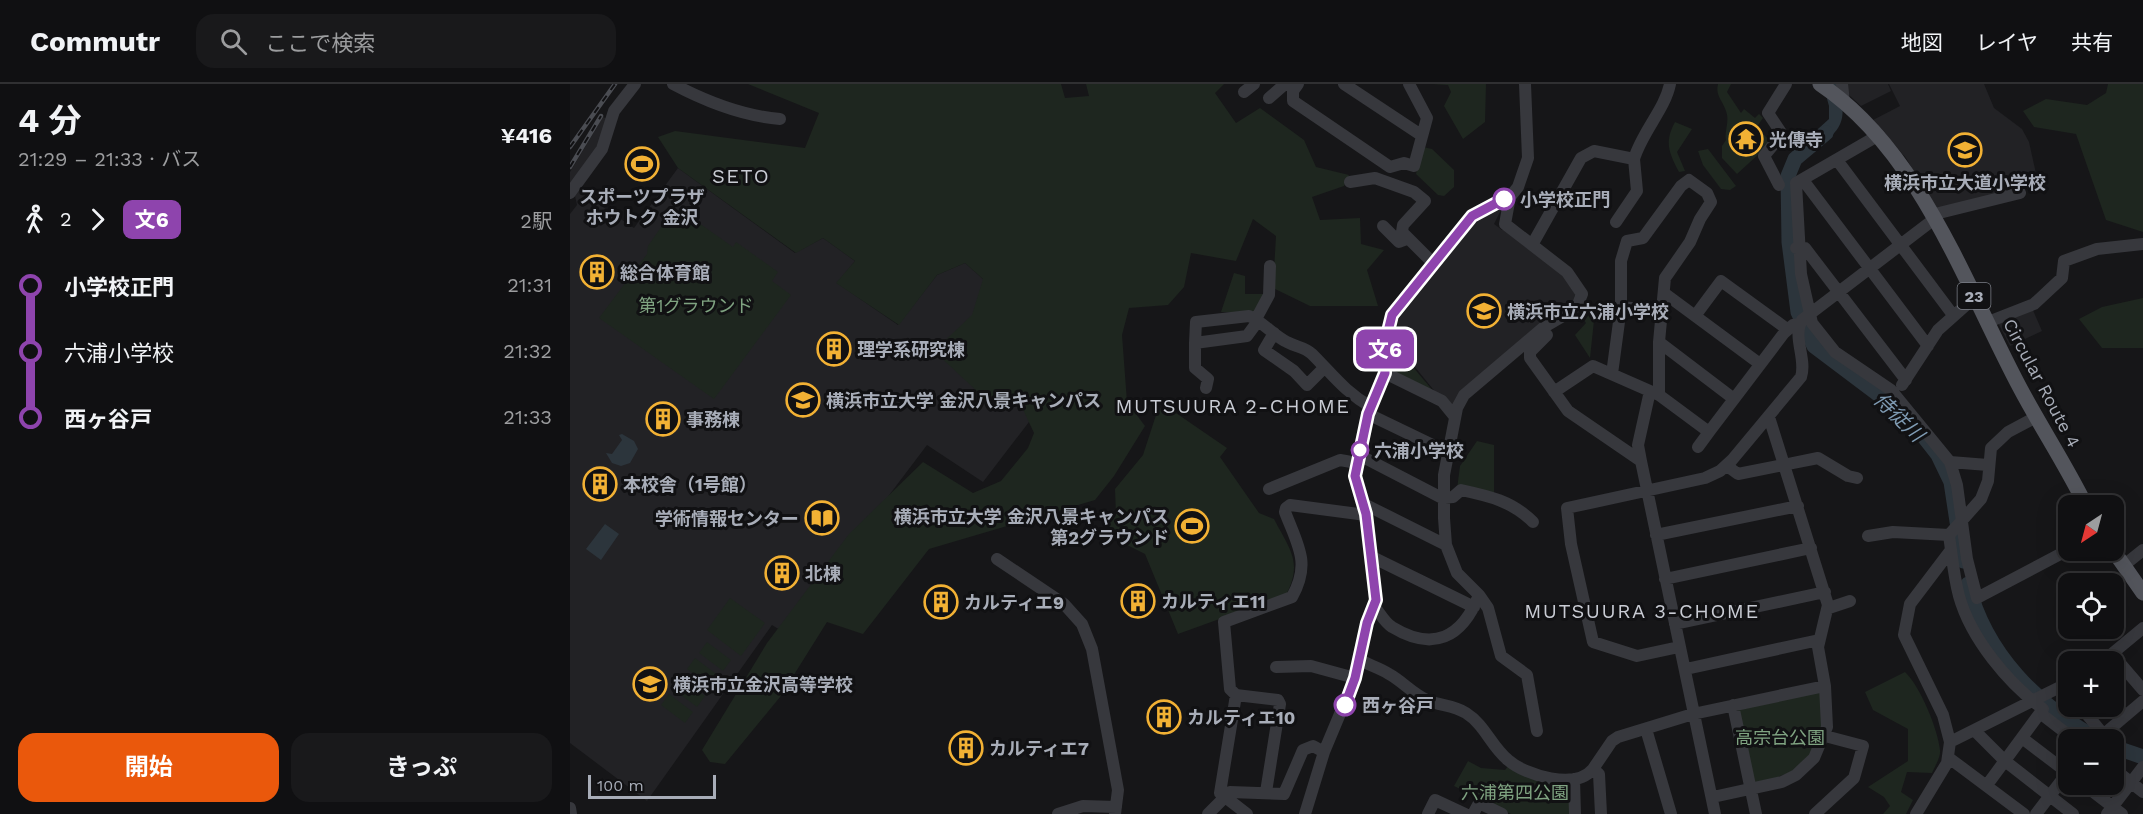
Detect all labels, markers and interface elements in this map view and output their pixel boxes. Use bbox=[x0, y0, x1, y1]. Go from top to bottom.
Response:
search box bbox=[196, 14, 616, 68]
text: Commutr bbox=[30, 25, 160, 58]
icon: search bbox=[217, 25, 250, 58]
text: 地図 bbox=[1901, 30, 1943, 55]
text: レイヤ bbox=[1976, 30, 2038, 55]
text: 共有 bbox=[2071, 30, 2113, 55]
text: ここで検索 bbox=[265, 31, 375, 56]
text: 4 分 bbox=[18, 101, 82, 140]
temple icon: 光傳寺 bbox=[1728, 121, 1764, 157]
text: ¥416 bbox=[501, 123, 552, 148]
place label: 光傳寺 bbox=[1769, 129, 1823, 150]
school or university icon: 横浜市立大道小学校 bbox=[1947, 132, 1983, 168]
sports icon: スポーツプラザ ホウトク 金沢 bbox=[624, 146, 660, 182]
text: 21:29 – 21:33 · バス bbox=[18, 147, 201, 171]
district label: SETO bbox=[712, 164, 770, 188]
place label: 横浜市立大道小学校 bbox=[1884, 172, 2046, 193]
place label: スポーツプラザ ホウトク 金沢 bbox=[579, 186, 705, 228]
marker: 小学校正門 bbox=[1493, 188, 1515, 210]
place label: 小学校正門 bbox=[1520, 189, 1610, 210]
icon: walk bbox=[18, 203, 51, 236]
icon: forward bbox=[81, 203, 114, 236]
text: 2 bbox=[60, 207, 72, 231]
text: 文6 bbox=[135, 207, 169, 232]
text: 2駅 bbox=[520, 209, 552, 233]
building icon: 総合体育館 bbox=[579, 254, 615, 290]
place label: 総合体育館 bbox=[620, 262, 710, 283]
text: 21:31 bbox=[507, 273, 552, 297]
text: 小学校正門 bbox=[64, 275, 174, 300]
road number: 23 bbox=[1958, 283, 1990, 309]
school or university icon: 横浜市立六浦小学校 bbox=[1466, 293, 1502, 329]
park label: 第1グラウンド bbox=[638, 295, 754, 316]
place label: 横浜市立六浦小学校 bbox=[1507, 301, 1669, 322]
street label: Circular Route 4 bbox=[1999, 315, 2085, 451]
line badge: 文6 bbox=[1358, 330, 1412, 368]
building icon: 理学系研究棟 bbox=[816, 331, 852, 367]
text: 文6 bbox=[1368, 337, 1402, 362]
text: 21:32 bbox=[503, 339, 552, 363]
place label: 理学系研究棟 bbox=[857, 339, 965, 360]
text: 六浦小学校 bbox=[64, 341, 174, 366]
school or university icon: 横浜市立大学 金沢八景キャンパス bbox=[785, 382, 821, 418]
water label: 侍従川 bbox=[1869, 388, 1930, 448]
place label: 横浜市立大学 金沢八景キャンパス bbox=[826, 390, 1101, 411]
district label: MUTSUURA 2-CHOME bbox=[1115, 394, 1351, 418]
building icon: 事務棟 bbox=[645, 401, 681, 437]
text: 21:33 bbox=[503, 405, 552, 429]
text: 西ヶ谷戸 bbox=[64, 407, 152, 432]
place label: 事務棟 bbox=[686, 409, 740, 430]
place label: 六浦小学校 bbox=[1374, 440, 1464, 461]
marker: 六浦小学校 bbox=[1351, 441, 1369, 459]
building icon: 本校舎（1号館） bbox=[582, 466, 618, 502]
place label: 本校舎（1号館） bbox=[623, 474, 757, 495]
north arrow bbox=[2058, 495, 2124, 561]
map controls bbox=[2058, 495, 2124, 795]
library icon: 学術情報センター bbox=[804, 500, 840, 536]
place label: 横浜市立大学 金沢八景キャンパス 第2グラウンド bbox=[894, 506, 1169, 548]
place label: 学術情報センター bbox=[655, 508, 799, 529]
sports icon: 横浜市立大学 金沢八景キャンパス 第2グラウンド bbox=[1174, 508, 1210, 544]
building icon: 北棟 bbox=[764, 555, 800, 591]
place label: 北棟 bbox=[805, 563, 841, 584]
button: locate bbox=[2058, 573, 2124, 639]
building icon: カルティエ11 bbox=[1120, 583, 1156, 619]
building icon: カルティエ9 bbox=[923, 584, 959, 620]
place label: カルティエ11 bbox=[1161, 591, 1265, 612]
place label: カルティエ9 bbox=[964, 592, 1064, 613]
district label: MUTSUURA 3-CHOME bbox=[1524, 599, 1760, 623]
button: + bbox=[2058, 651, 2124, 717]
school or university icon: 横浜市立金沢高等学校 bbox=[632, 666, 668, 702]
place label: 横浜市立金沢高等学校 bbox=[673, 674, 853, 695]
marker: 西ヶ谷戸 bbox=[1334, 694, 1356, 716]
place label: 西ヶ谷戸 bbox=[1362, 695, 1434, 716]
building icon: カルティエ10 bbox=[1146, 699, 1182, 735]
place label: カルティエ10 bbox=[1187, 707, 1295, 728]
park label: 高宗台公園 bbox=[1735, 727, 1825, 748]
button: − bbox=[2058, 729, 2124, 795]
building icon: カルティエ7 bbox=[948, 730, 984, 766]
button: 開始 bbox=[18, 733, 279, 802]
button: きっぷ bbox=[291, 733, 552, 802]
place label: カルティエ7 bbox=[989, 738, 1089, 759]
scale bar bbox=[588, 772, 716, 800]
text: 100 m bbox=[597, 776, 644, 795]
park label: 六浦第四公園 bbox=[1461, 782, 1569, 803]

